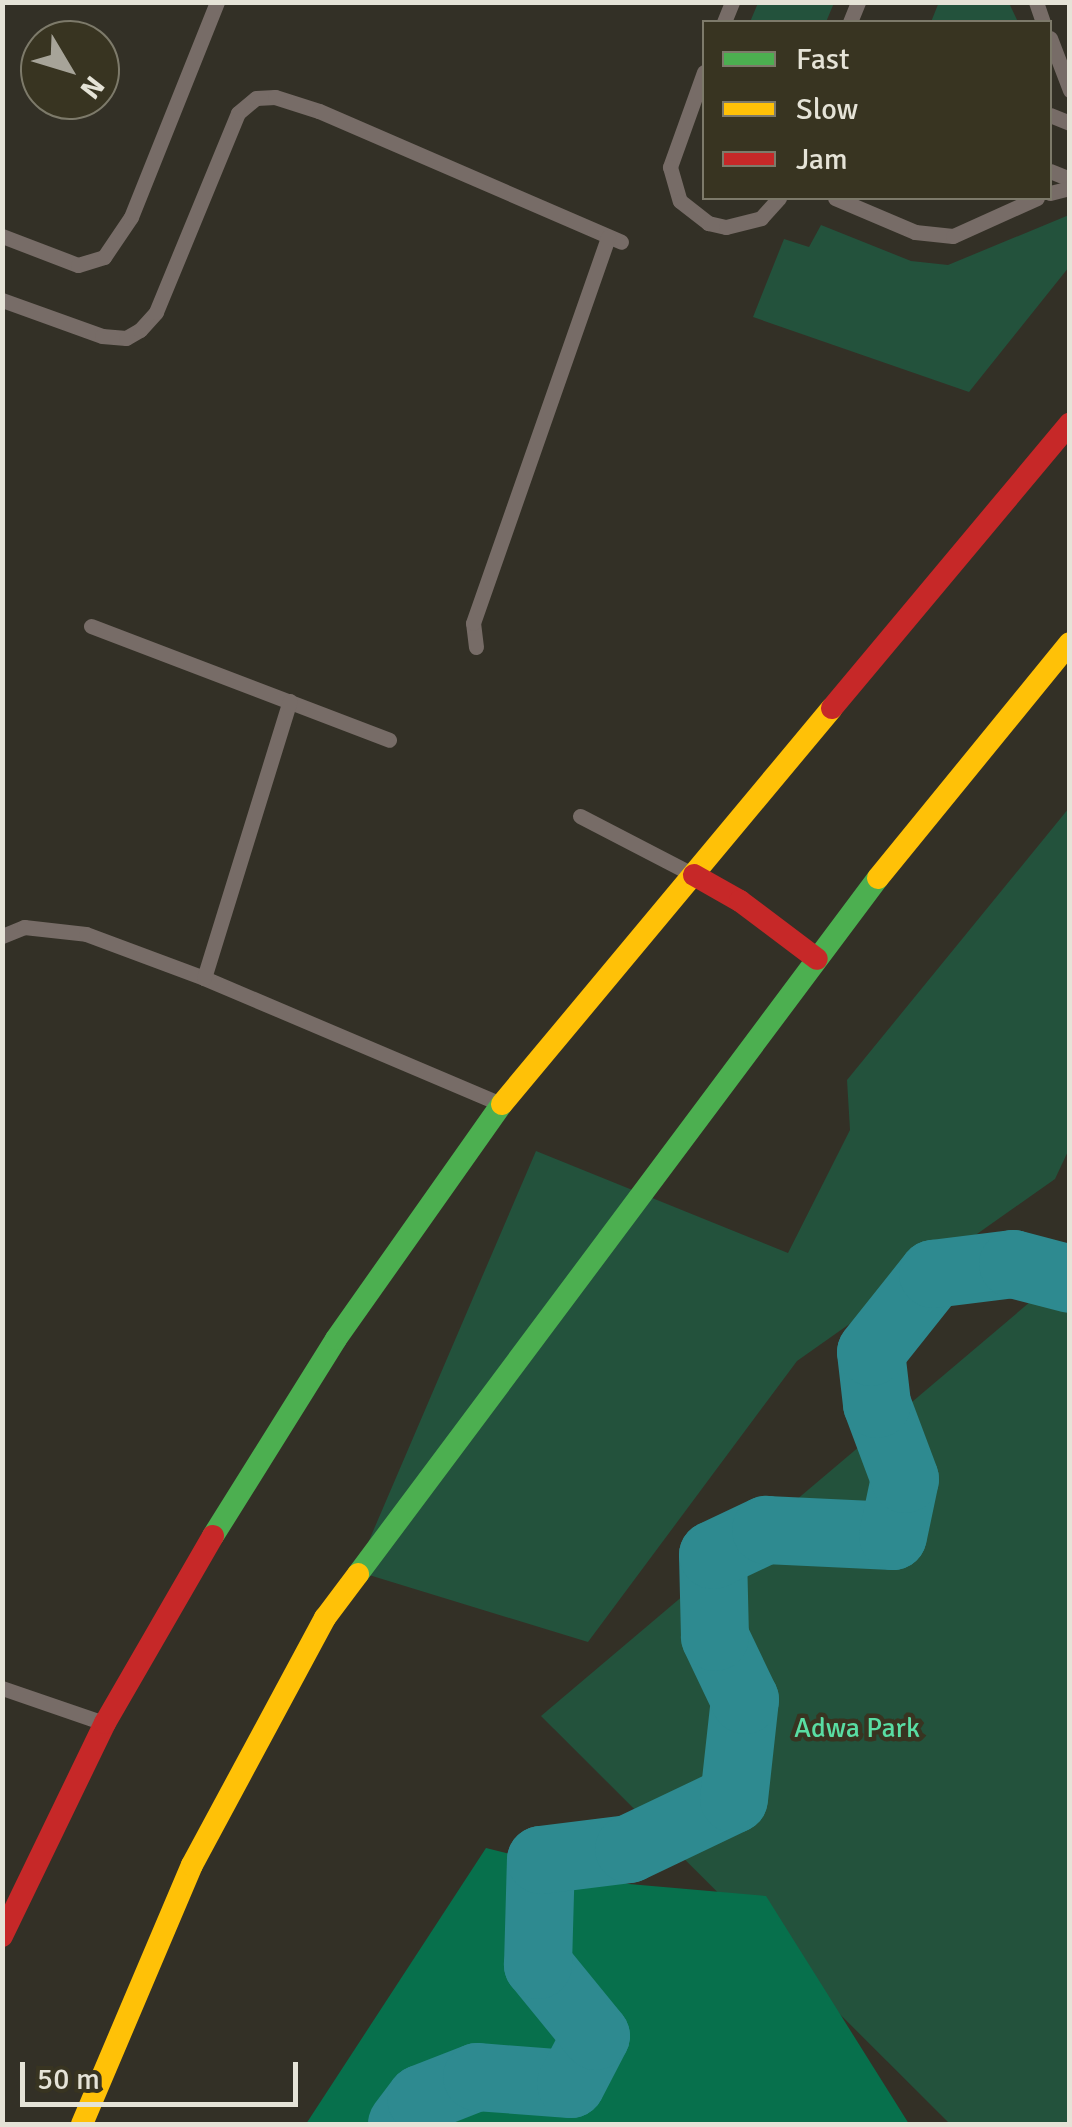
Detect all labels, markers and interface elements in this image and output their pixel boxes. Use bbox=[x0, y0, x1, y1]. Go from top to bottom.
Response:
north arrow bbox=[20, 20, 120, 120]
legend bbox=[702, 20, 1052, 200]
text: Fast bbox=[796, 41, 849, 78]
text: N bbox=[73, 69, 111, 105]
text: Slow bbox=[796, 91, 858, 128]
text: Jam bbox=[796, 141, 848, 178]
park label: Adwa Park bbox=[794, 1711, 920, 1745]
scale bar bbox=[25, 2042, 302, 2104]
text: 50 m bbox=[37, 2061, 100, 2098]

